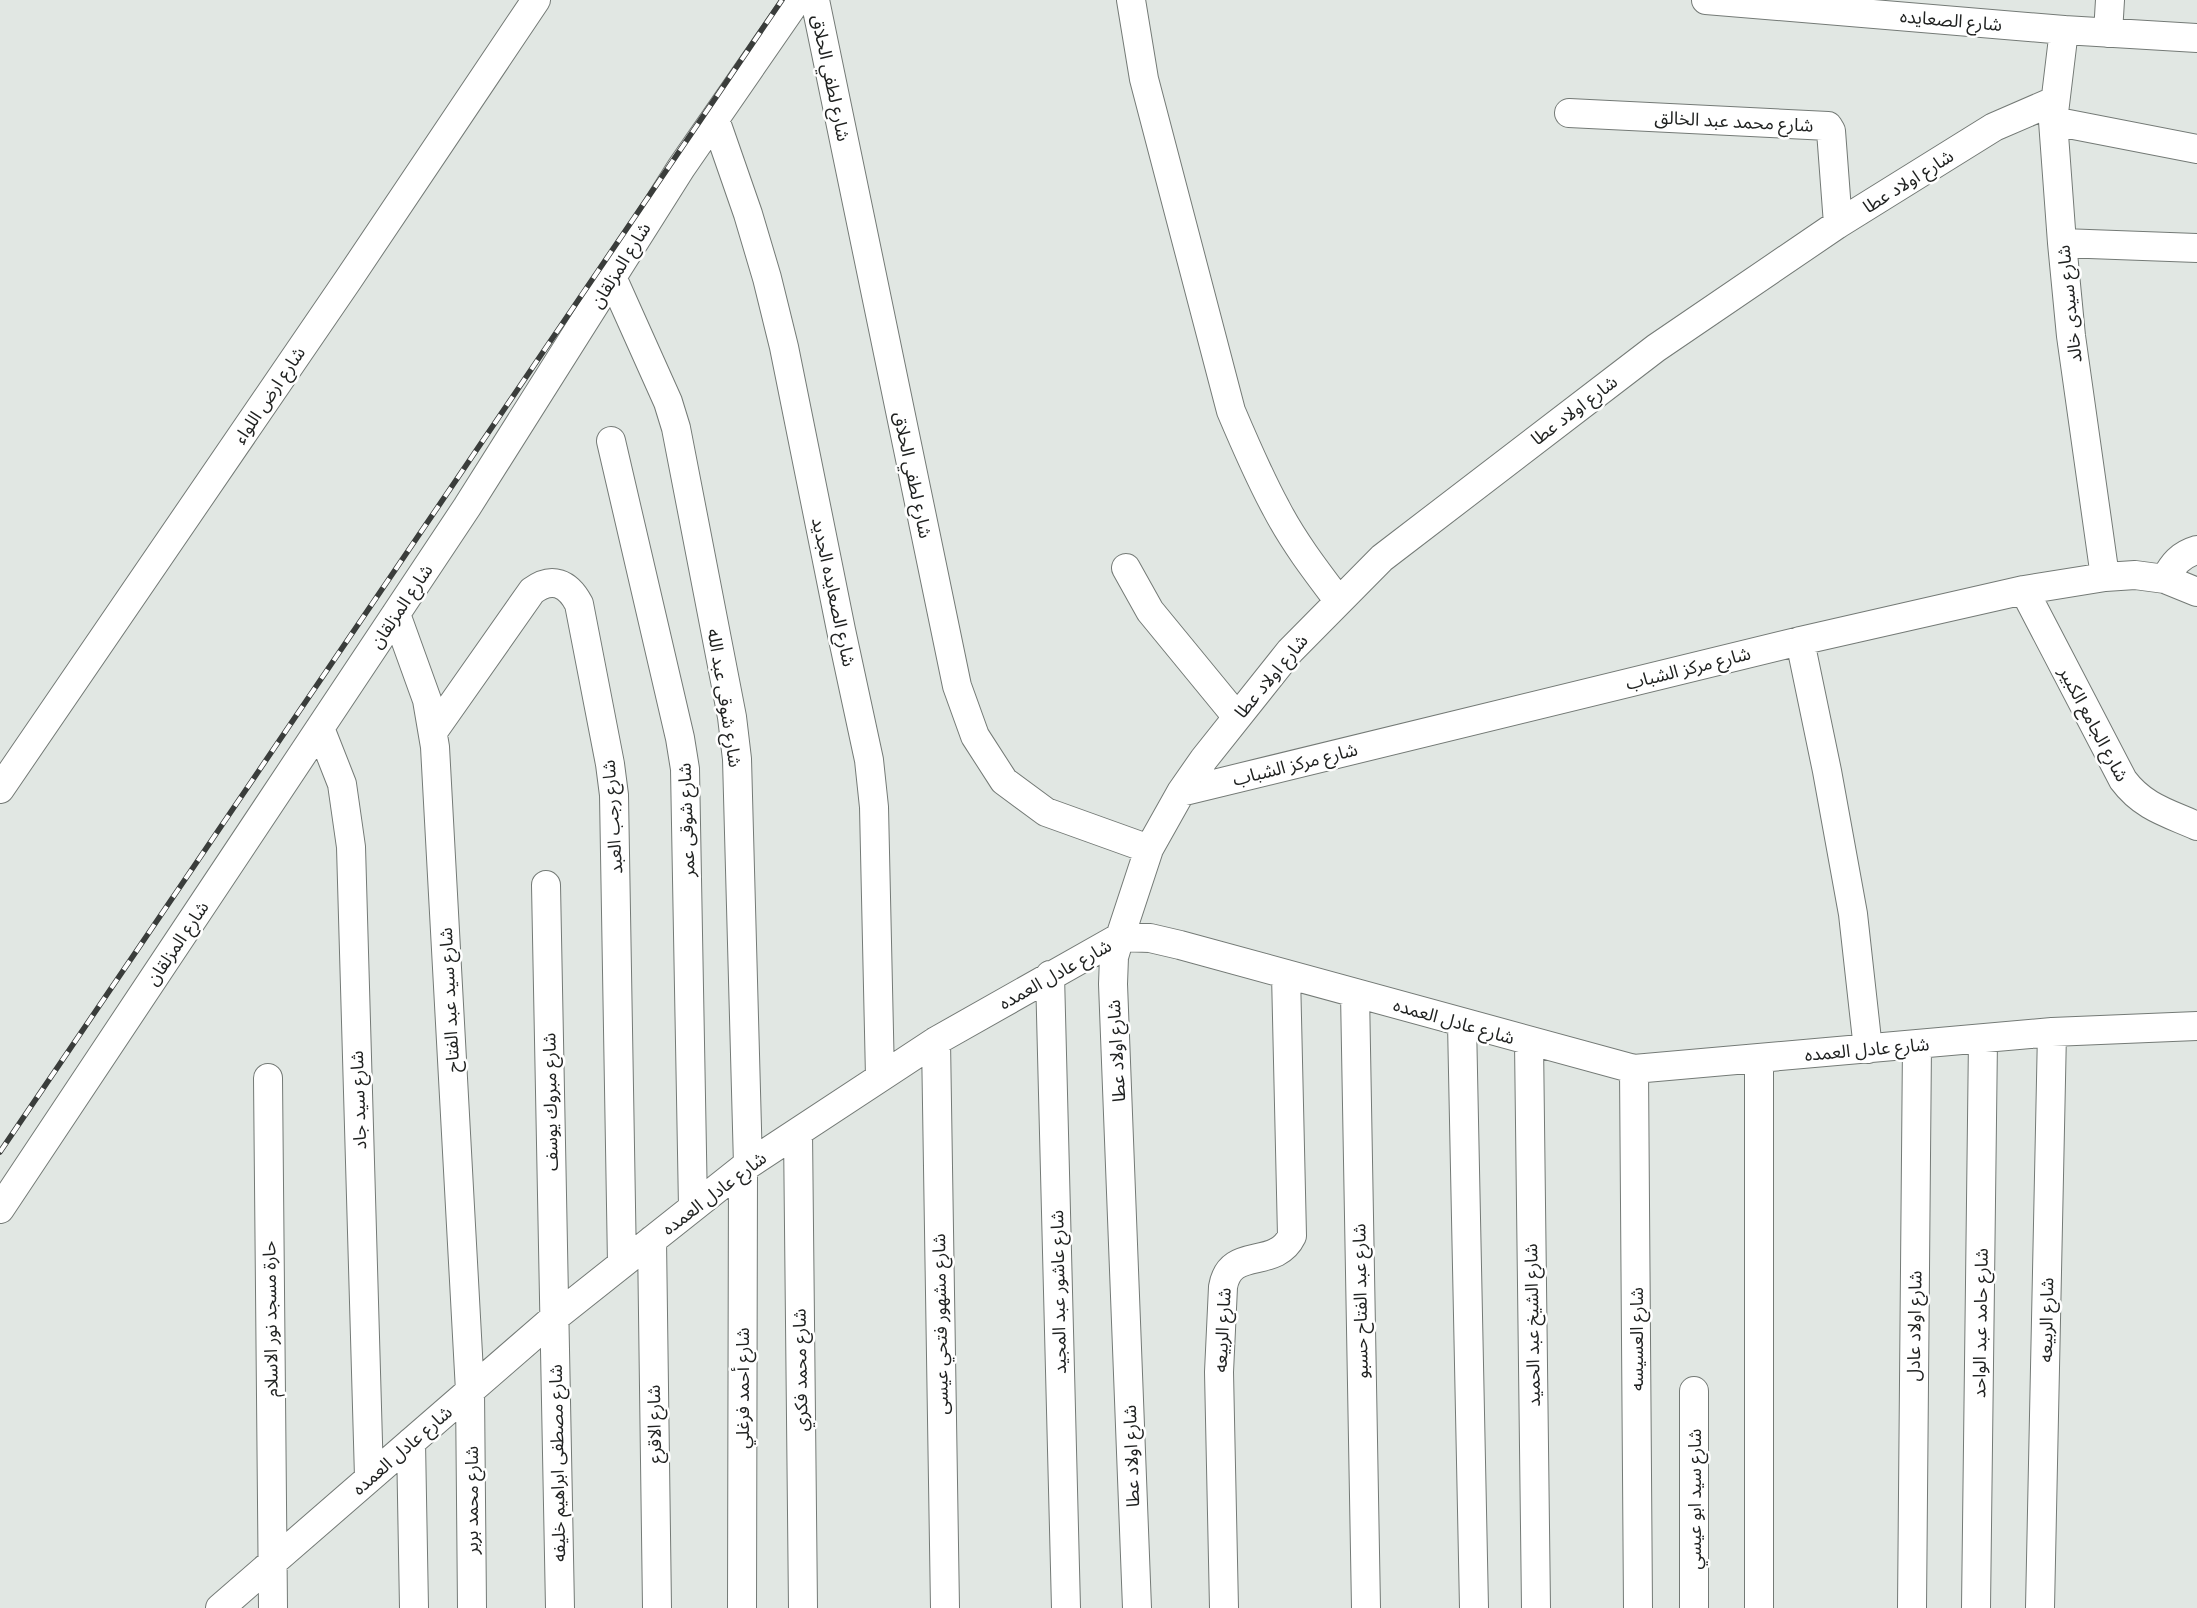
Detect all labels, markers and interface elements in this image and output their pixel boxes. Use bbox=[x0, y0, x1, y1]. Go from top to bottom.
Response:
street label: شارع الصعايده bbox=[1899, 5, 2003, 39]
street label: شارع لطفي الحلاق bbox=[803, 13, 855, 144]
street label: شارع محمد عبد الخالق bbox=[1654, 106, 1814, 140]
street label: شارع اولاد عطا bbox=[1859, 145, 1959, 220]
street label: شارع المزلقان bbox=[585, 218, 658, 314]
street label: شارع سيدى خالد bbox=[2052, 244, 2090, 364]
street label: شارع ارض اللواء bbox=[229, 343, 312, 450]
street label: شارع اولاد عطا bbox=[1527, 371, 1624, 452]
street label: شارع لطفي الحلاق bbox=[885, 410, 937, 541]
street label: شارع الصعايده الجديد bbox=[804, 516, 860, 669]
street label: شارع المزلقان bbox=[365, 560, 440, 654]
street label: شارع شوقى عبد الله bbox=[700, 627, 746, 770]
street label: شارع اولاد عطا bbox=[1230, 630, 1315, 725]
street label: شارع مركز الشباب bbox=[1623, 642, 1754, 698]
street label: شارع الجامع الكبير bbox=[2051, 662, 2133, 787]
street label: شارع مركز الشباب bbox=[1230, 738, 1361, 794]
street label: شارع رجب العبد bbox=[598, 759, 630, 875]
street label: شارع شوقى عمر bbox=[674, 762, 703, 879]
street label: شارع المزلقان bbox=[141, 897, 216, 991]
street label: شارع سيد عبد الفتاح bbox=[435, 927, 467, 1073]
street label: شارع عادل العمده bbox=[995, 935, 1117, 1017]
street label: شارع عادل العمده bbox=[1390, 994, 1517, 1052]
street label: شارع اولاد عطا bbox=[1103, 999, 1133, 1103]
street label: شارع مبروك يوسف bbox=[538, 1033, 566, 1171]
street label: شارع عادل العمده bbox=[1804, 1033, 1931, 1069]
street label: شارع سيد جاد bbox=[346, 1050, 374, 1150]
street label: شارع عادل العمده bbox=[658, 1147, 773, 1242]
street label: شارع عاشور عبد المجيد bbox=[1046, 1210, 1074, 1374]
street label: شارع عبد الفتاح حسبو bbox=[1348, 1223, 1376, 1379]
street label: شارع مشهور فتحي عيسى bbox=[928, 1233, 956, 1415]
street label: حارة مسجد نور الاسلام bbox=[258, 1241, 286, 1397]
street label: شارع الشيخ عبد الحميد bbox=[1520, 1243, 1548, 1407]
street label: شارع حامد عبد الواحد bbox=[1968, 1248, 1996, 1398]
street label: شارع اولاد عادل bbox=[1903, 1270, 1929, 1382]
street label: شارع الربيعه bbox=[2035, 1277, 2061, 1363]
street label: شارع الربيعه bbox=[1209, 1287, 1239, 1373]
street label: شارع العسيسه bbox=[1626, 1287, 1651, 1391]
street label: شارع محمد فكري bbox=[788, 1308, 816, 1432]
street label: شارع أحمد فرغلي bbox=[731, 1327, 757, 1449]
street label: شارع مصطفى ابراهيم خليفه bbox=[545, 1364, 573, 1562]
street label: شارع الاقرع bbox=[643, 1384, 669, 1463]
street label: شارع عادل العمده bbox=[348, 1401, 459, 1502]
street label: شارع اولاد عطا bbox=[1119, 1404, 1147, 1508]
street label: شارع سيد ابو عيسي bbox=[1684, 1429, 1709, 1569]
street label: شارع محمد بربر bbox=[461, 1446, 486, 1555]

